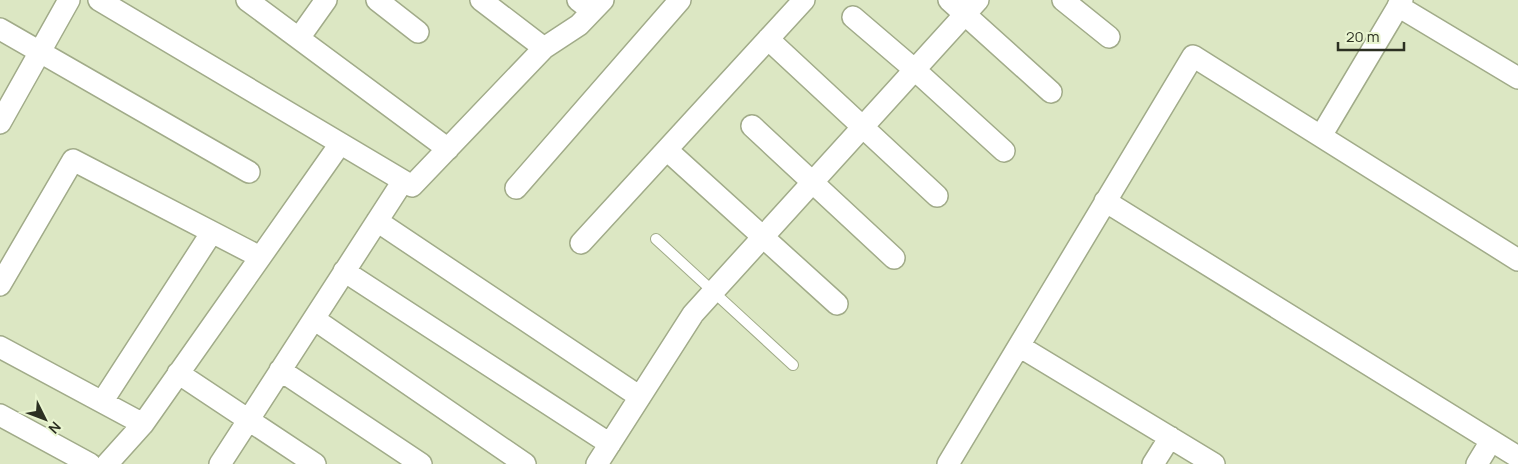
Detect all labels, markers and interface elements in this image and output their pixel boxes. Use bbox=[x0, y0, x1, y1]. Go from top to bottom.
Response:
scale bar bbox=[1338, 20, 1404, 52]
text: 20 m bbox=[1346, 26, 1379, 47]
north arrow bbox=[20, 394, 70, 444]
text: N bbox=[45, 418, 65, 438]

